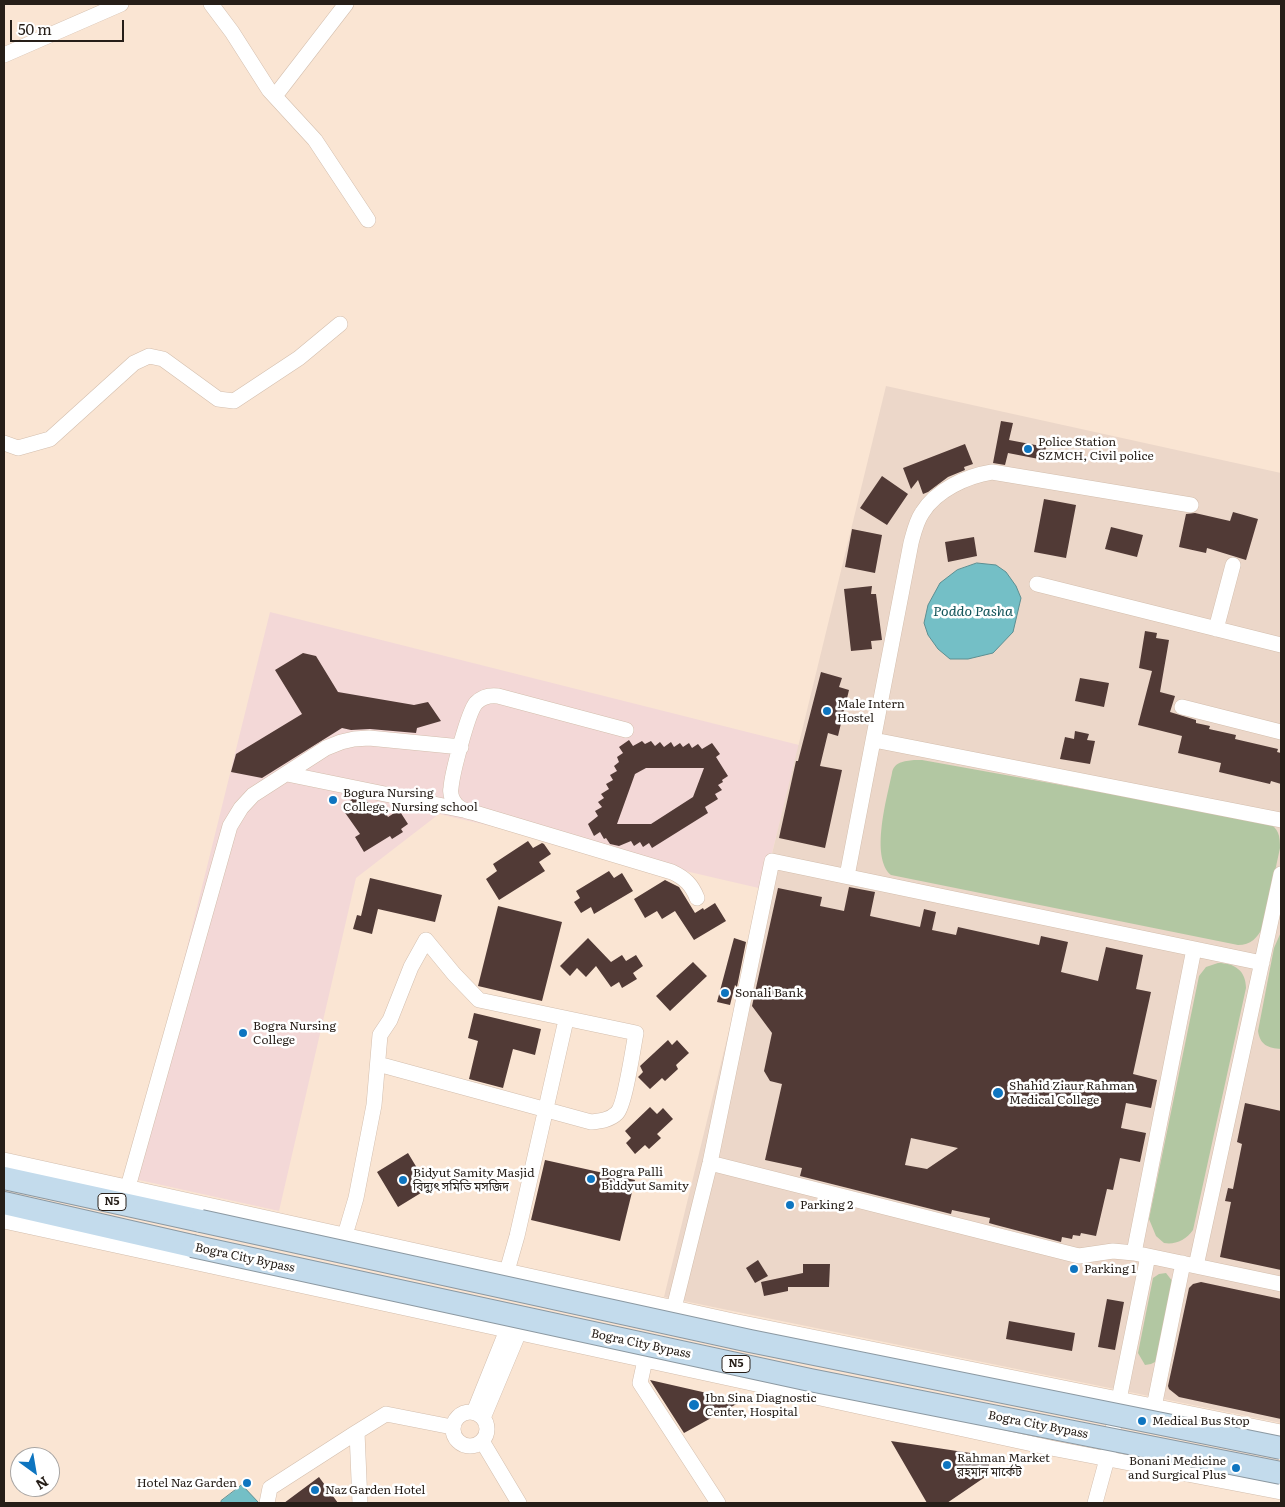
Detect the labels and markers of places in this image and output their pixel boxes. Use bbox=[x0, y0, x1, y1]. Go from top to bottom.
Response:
place label: Police Station SZMCH, Civil police bbox=[1038, 435, 1154, 463]
marker: Police Station SZMCH, Civil police bbox=[1022, 443, 1034, 455]
place label: Male Intern Hostel bbox=[837, 697, 905, 725]
marker: Male Intern Hostel bbox=[821, 705, 833, 717]
place label: Bogura Nursing College, Nursing school bbox=[343, 786, 478, 814]
marker: Bogura Nursing College, Nursing school bbox=[327, 794, 339, 806]
place label: Sonali Bank bbox=[735, 986, 803, 1000]
marker: Sonali Bank bbox=[719, 987, 731, 999]
place label: Bogra Nursing College bbox=[253, 1019, 336, 1047]
marker: Bogra Nursing College bbox=[237, 1027, 249, 1039]
place label: Shahid Ziaur Rahman Medical College bbox=[1009, 1079, 1135, 1107]
marker: Shahid Ziaur Rahman Medical College bbox=[991, 1086, 1005, 1100]
place label: Bogra Palli Biddyut Samity bbox=[601, 1165, 689, 1193]
place label: Bidyut Samity Masjid বিদ্যুৎ সমিতি মসজিদ bbox=[413, 1166, 535, 1194]
marker: Bogra Palli Biddyut Samity bbox=[585, 1173, 597, 1185]
marker: Bidyut Samity Masjid বিদ্যুৎ সমিতি মসজিদ bbox=[397, 1174, 409, 1186]
place label: Parking 2 bbox=[800, 1198, 853, 1212]
marker: Parking 2 bbox=[784, 1199, 796, 1211]
place label: Parking 1 bbox=[1084, 1262, 1136, 1276]
marker: Parking 1 bbox=[1068, 1263, 1080, 1275]
place label: Ibn Sina Diagnostic Center, Hospital bbox=[705, 1391, 817, 1419]
marker: Ibn Sina Diagnostic Center, Hospital bbox=[687, 1398, 701, 1412]
place label: Medical Bus Stop bbox=[1152, 1414, 1250, 1428]
marker: Medical Bus Stop bbox=[1136, 1415, 1148, 1427]
place label: Rahman Market রহমান মার্কেট bbox=[957, 1451, 1050, 1479]
place label: Bonani Medicine and Surgical Plus bbox=[1128, 1454, 1226, 1482]
marker: Rahman Market রহমান মার্কেট bbox=[941, 1459, 953, 1471]
marker: Bonani Medicine and Surgical Plus bbox=[1230, 1462, 1242, 1474]
place label: Hotel Naz Garden bbox=[137, 1476, 237, 1490]
marker: Hotel Naz Garden bbox=[241, 1477, 253, 1489]
place label: Naz Garden Hotel bbox=[325, 1483, 425, 1497]
marker: Naz Garden Hotel bbox=[309, 1484, 321, 1496]

